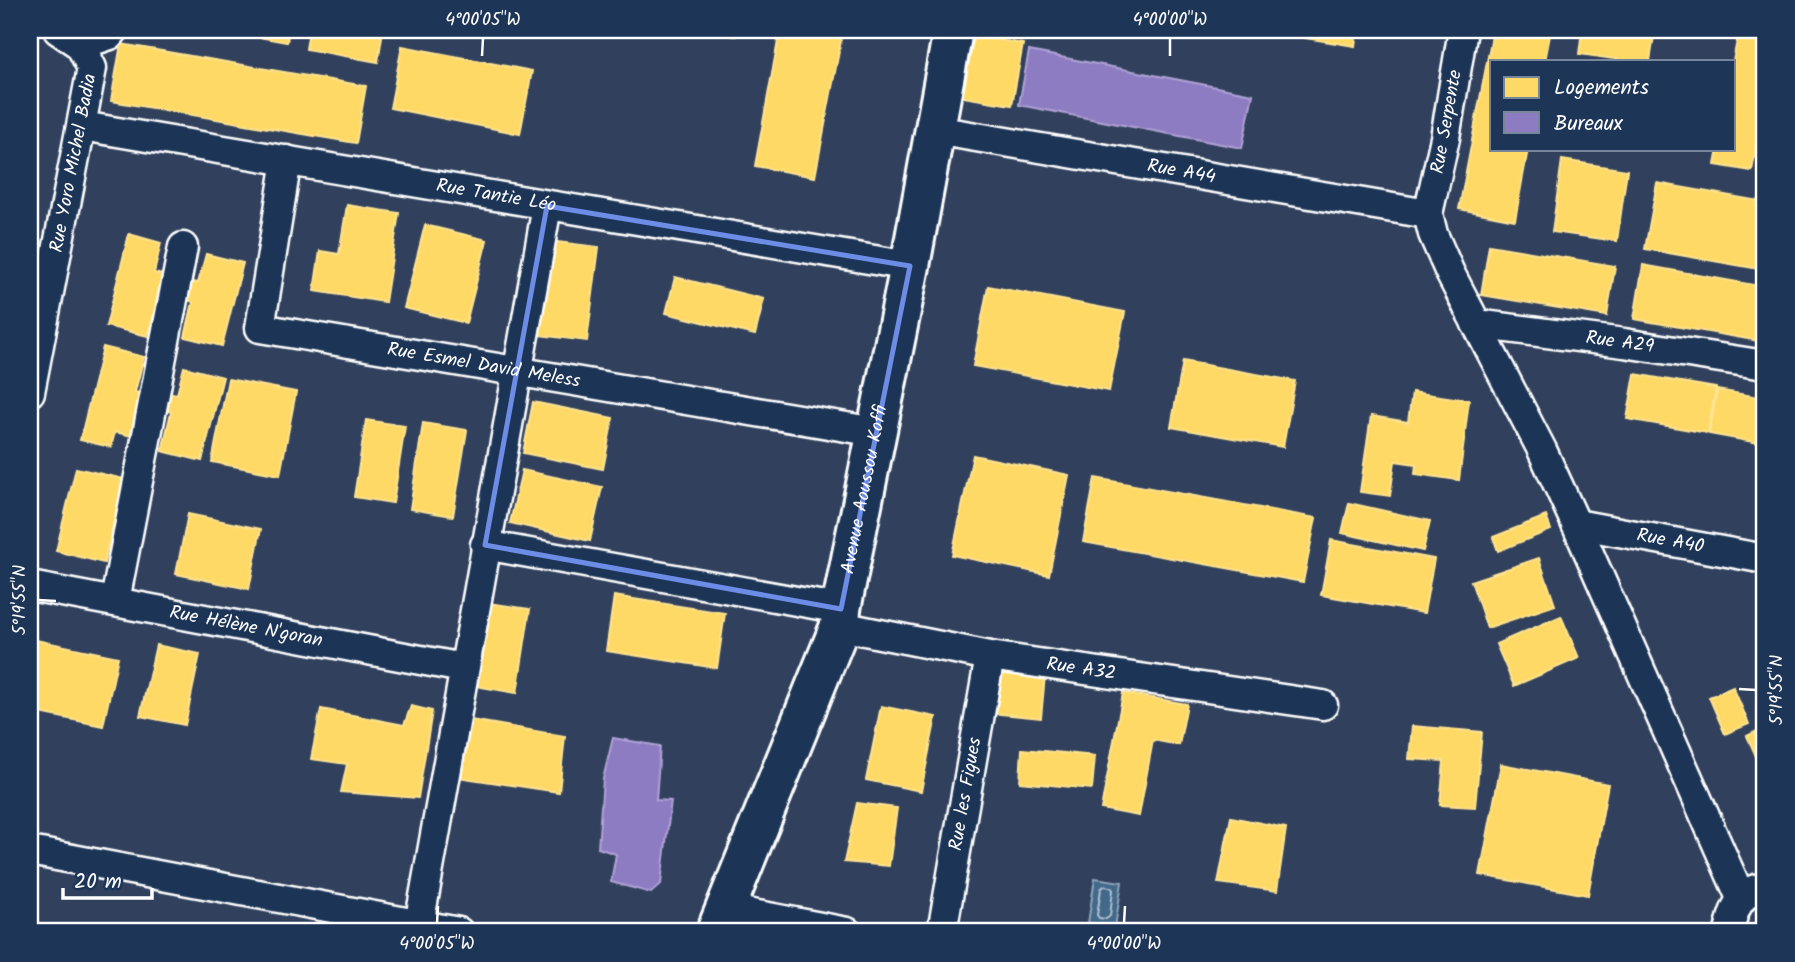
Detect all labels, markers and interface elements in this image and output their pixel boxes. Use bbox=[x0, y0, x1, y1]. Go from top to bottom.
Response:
text: 4°00'05"W bbox=[445, 6, 521, 35]
text: 4°00'00"W bbox=[1133, 6, 1207, 35]
legend bbox=[1490, 60, 1736, 150]
street label: Rue Serpente bbox=[1423, 67, 1471, 176]
street label: Rue Yoro Michel Badia bbox=[42, 71, 106, 255]
text: Logements bbox=[1554, 72, 1649, 105]
text: Bureaux bbox=[1554, 108, 1624, 141]
street label: Rue A44 bbox=[1145, 151, 1218, 193]
street label: Rue Tantie Léo bbox=[434, 171, 558, 221]
street label: Rue A29 bbox=[1584, 323, 1656, 362]
street label: Rue Esmel David Meless bbox=[385, 335, 583, 397]
street label: Avenue Aoussou Koffi bbox=[833, 402, 897, 577]
street label: Rue A40 bbox=[1634, 521, 1707, 562]
text: 5°19'55"N bbox=[6, 565, 35, 635]
street label: Rue Hélène N'goran bbox=[167, 598, 325, 656]
street label: Rue A32 bbox=[1044, 649, 1118, 689]
text: 5°19'55"N bbox=[1763, 655, 1792, 725]
street label: Rue les Figues bbox=[941, 735, 991, 853]
scale bar bbox=[63, 857, 152, 901]
text: 20 m bbox=[74, 866, 122, 899]
text: 4°00'05"W bbox=[399, 930, 475, 959]
text: 4°00'00"W bbox=[1087, 930, 1161, 959]

